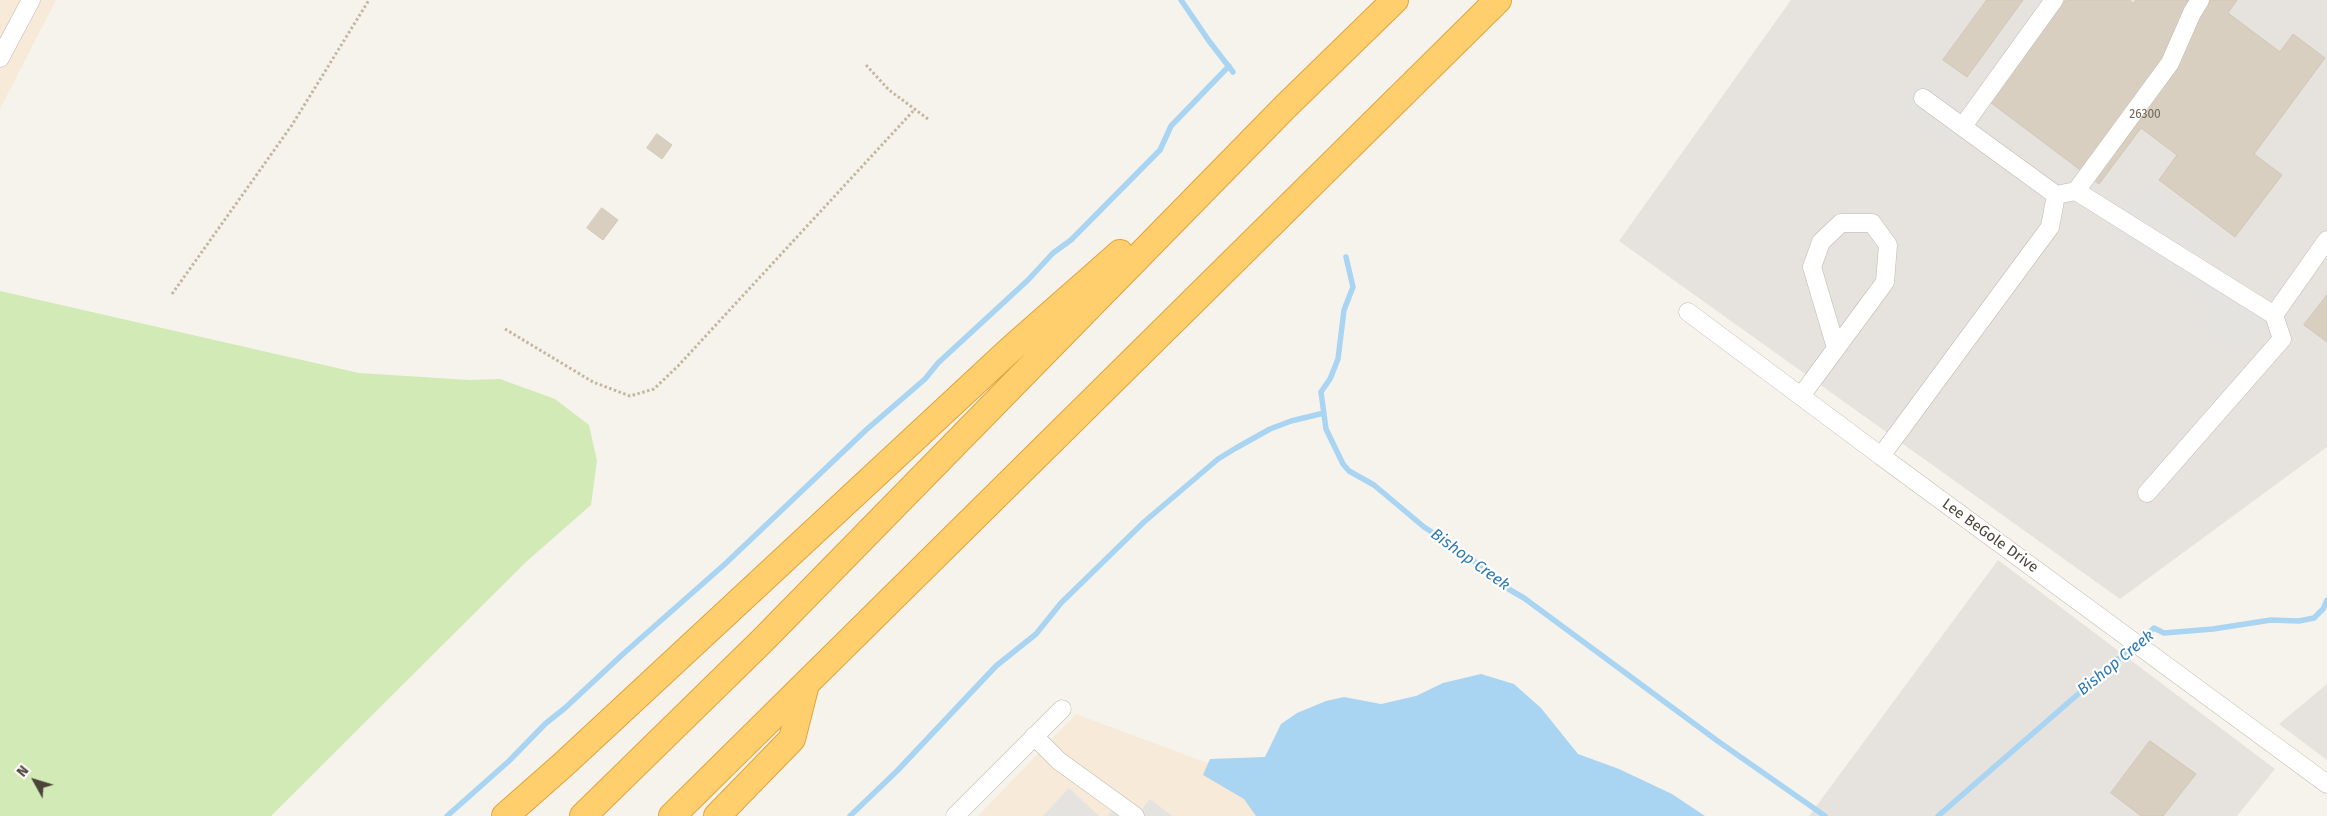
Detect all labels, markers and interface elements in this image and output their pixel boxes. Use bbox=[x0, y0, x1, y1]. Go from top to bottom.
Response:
house number: 26300 bbox=[2129, 108, 2161, 122]
street label: Lee BeGole Drive bbox=[1938, 495, 2042, 577]
water label: Bishop Creek bbox=[1427, 525, 1513, 595]
water label: Bishop Creek bbox=[2074, 626, 2158, 700]
north arrow bbox=[10, 756, 60, 806]
text: N bbox=[13, 762, 32, 780]

